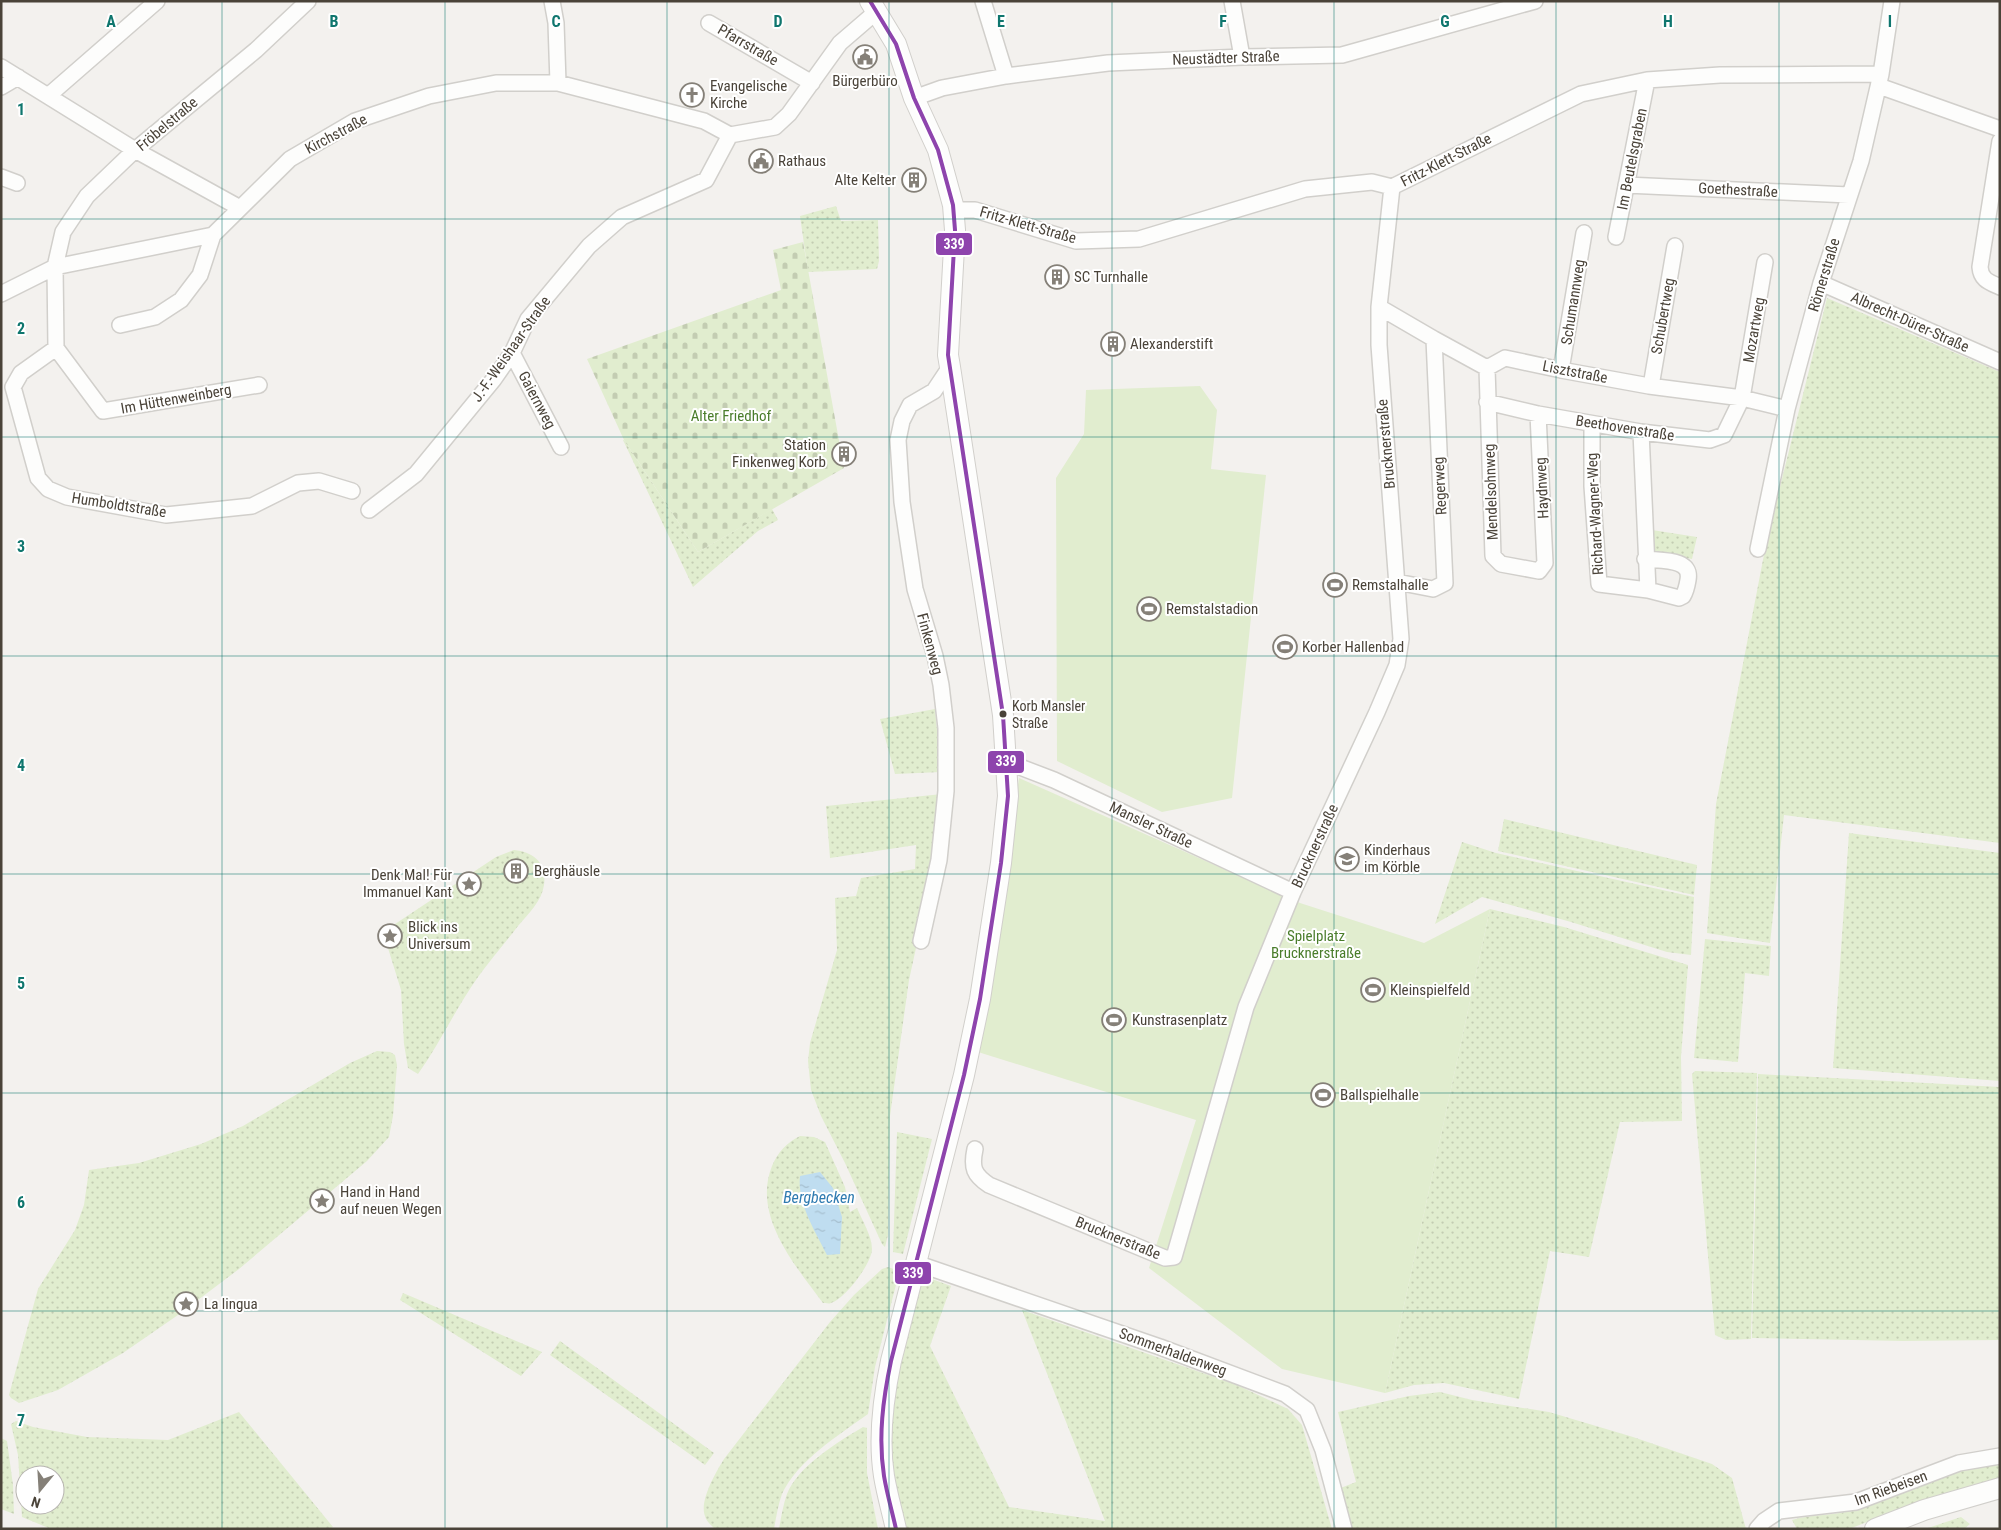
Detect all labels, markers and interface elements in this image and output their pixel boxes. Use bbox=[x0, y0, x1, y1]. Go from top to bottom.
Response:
text: A bbox=[106, 12, 116, 31]
text: B bbox=[330, 12, 339, 31]
text: C bbox=[551, 12, 561, 31]
text: D bbox=[773, 12, 783, 31]
text: E bbox=[997, 12, 1005, 31]
text: F bbox=[1219, 12, 1227, 31]
text: G bbox=[1440, 12, 1450, 31]
text: H bbox=[1663, 12, 1673, 31]
text: I bbox=[1888, 12, 1892, 31]
street label: Pfarrstraße bbox=[714, 20, 782, 70]
public building icon: Bürgerbüro bbox=[852, 44, 878, 70]
street label: Neustädter Straße bbox=[1172, 47, 1280, 69]
place label: Bürgerbüro bbox=[832, 72, 898, 90]
place label: Evangelische Kirche bbox=[710, 77, 787, 112]
church icon: Evangelische Kirche bbox=[679, 82, 705, 108]
street label: Fröbelstraße bbox=[133, 93, 201, 155]
text: 1 bbox=[17, 100, 25, 119]
street label: Im Beutelsgraben bbox=[1613, 107, 1651, 211]
street label: Kirchstraße bbox=[302, 110, 370, 158]
street label: Fritz-Klett-Straße bbox=[1398, 129, 1494, 191]
public building icon: Rathaus bbox=[748, 148, 774, 174]
place label: Rathaus bbox=[778, 152, 826, 170]
building icon: Alte Kelter bbox=[901, 167, 927, 193]
place label: Alte Kelter bbox=[834, 171, 896, 189]
street label: Goethestraße bbox=[1698, 179, 1778, 201]
street label: Fritz-Klett-Straße bbox=[978, 203, 1078, 247]
line badge: 339 bbox=[935, 232, 973, 256]
text: 339 bbox=[943, 236, 965, 252]
street label: Römerstraße bbox=[1804, 236, 1844, 314]
street label: Schumannweg bbox=[1557, 258, 1589, 346]
building icon: SC Turnhalle bbox=[1044, 264, 1070, 290]
place label: SC Turnhalle bbox=[1074, 268, 1148, 286]
street label: Schubertweg bbox=[1647, 276, 1679, 356]
street label: Albrecht-Dürer-Straße bbox=[1848, 288, 1972, 356]
street label: J.-F.-Weishaar-Straße bbox=[468, 293, 554, 405]
street label: Mozartweg bbox=[1739, 296, 1769, 364]
text: 2 bbox=[17, 319, 25, 338]
building icon: Alexanderstift bbox=[1100, 331, 1126, 357]
place label: Alexanderstift bbox=[1130, 335, 1213, 353]
street label: Lisztstraße bbox=[1541, 357, 1609, 387]
street label: Gaiernweg bbox=[514, 368, 560, 432]
street label: Im Hüttenweinberg bbox=[119, 380, 233, 418]
street label: Brucknerstraße bbox=[1373, 398, 1399, 490]
park label: Alter Friedhof bbox=[691, 407, 772, 425]
street label: Beethovenstraße bbox=[1574, 411, 1676, 445]
place label: Station Finkenweg Korb bbox=[732, 436, 826, 471]
building icon: Station Finkenweg Korb bbox=[831, 441, 857, 467]
street label: Mendelsohnweg bbox=[1480, 443, 1502, 541]
street label: Richard-Wagner-Weg bbox=[1583, 452, 1607, 576]
street label: Regerweg bbox=[1429, 456, 1451, 516]
street label: Haydnweg bbox=[1531, 457, 1553, 519]
street label: Humboldtstraße bbox=[70, 489, 168, 521]
text: 3 bbox=[17, 537, 25, 556]
sports icon: Remstalhalle bbox=[1322, 572, 1348, 598]
place label: Remstalhalle bbox=[1352, 576, 1429, 594]
sports icon: Remstalstadion bbox=[1136, 596, 1162, 622]
place label: Remstalstadion bbox=[1166, 600, 1258, 618]
street label: Finkenweg bbox=[913, 611, 947, 677]
sports icon: Korber Hallenbad bbox=[1272, 634, 1298, 660]
place label: Korber Hallenbad bbox=[1302, 638, 1404, 656]
place label: Korb Mansler Straße bbox=[1012, 698, 1085, 731]
marker: Korb Mansler Straße bbox=[998, 709, 1008, 719]
line badge: 339 bbox=[987, 750, 1025, 774]
text: 339 bbox=[995, 753, 1017, 769]
text: 4 bbox=[17, 756, 25, 775]
street label: Mansler Straße bbox=[1107, 798, 1195, 852]
street label: Brucknerstraße bbox=[1288, 801, 1342, 891]
place label: Kinderhaus im Körble bbox=[1364, 841, 1431, 876]
school or university icon: Kinderhaus im Körble bbox=[1334, 846, 1360, 872]
building icon: Berghäusle bbox=[503, 858, 529, 884]
place label: Berghäusle bbox=[534, 862, 600, 880]
place label: Denk Mal! Für Immanuel Kant bbox=[363, 866, 452, 901]
place icon: Denk Mal! Für Immanuel Kant bbox=[456, 871, 482, 897]
place label: Blick ins Universum bbox=[408, 918, 470, 953]
place icon: Blick ins Universum bbox=[377, 923, 403, 949]
park label: Spielplatz Brucknerstraße bbox=[1271, 927, 1361, 962]
text: 5 bbox=[17, 974, 25, 993]
sports icon: Kleinspielfeld bbox=[1360, 977, 1386, 1003]
place label: Kleinspielfeld bbox=[1390, 981, 1470, 999]
sports icon: Kunstrasenplatz bbox=[1101, 1007, 1127, 1033]
place label: Kunstrasenplatz bbox=[1132, 1011, 1227, 1029]
sports icon: Ballspielhalle bbox=[1310, 1082, 1336, 1108]
place label: Ballspielhalle bbox=[1340, 1086, 1419, 1104]
place label: Hand in Hand auf neuen Wegen bbox=[340, 1183, 442, 1218]
place icon: Hand in Hand auf neuen Wegen bbox=[309, 1188, 335, 1214]
water label: Bergbecken bbox=[783, 1188, 855, 1207]
text: 6 bbox=[17, 1193, 25, 1212]
street label: Brucknerstraße bbox=[1073, 1213, 1163, 1263]
line badge: 339 bbox=[894, 1261, 932, 1285]
text: 339 bbox=[902, 1265, 924, 1281]
place icon: La lingua bbox=[173, 1291, 199, 1317]
place label: La lingua bbox=[204, 1295, 258, 1313]
street label: Sommerhaldenweg bbox=[1117, 1324, 1229, 1380]
text: 7 bbox=[17, 1411, 25, 1430]
north arrow bbox=[15, 1465, 65, 1515]
street label: Im Riebeisen bbox=[1852, 1467, 1930, 1509]
text: N bbox=[29, 1493, 43, 1511]

